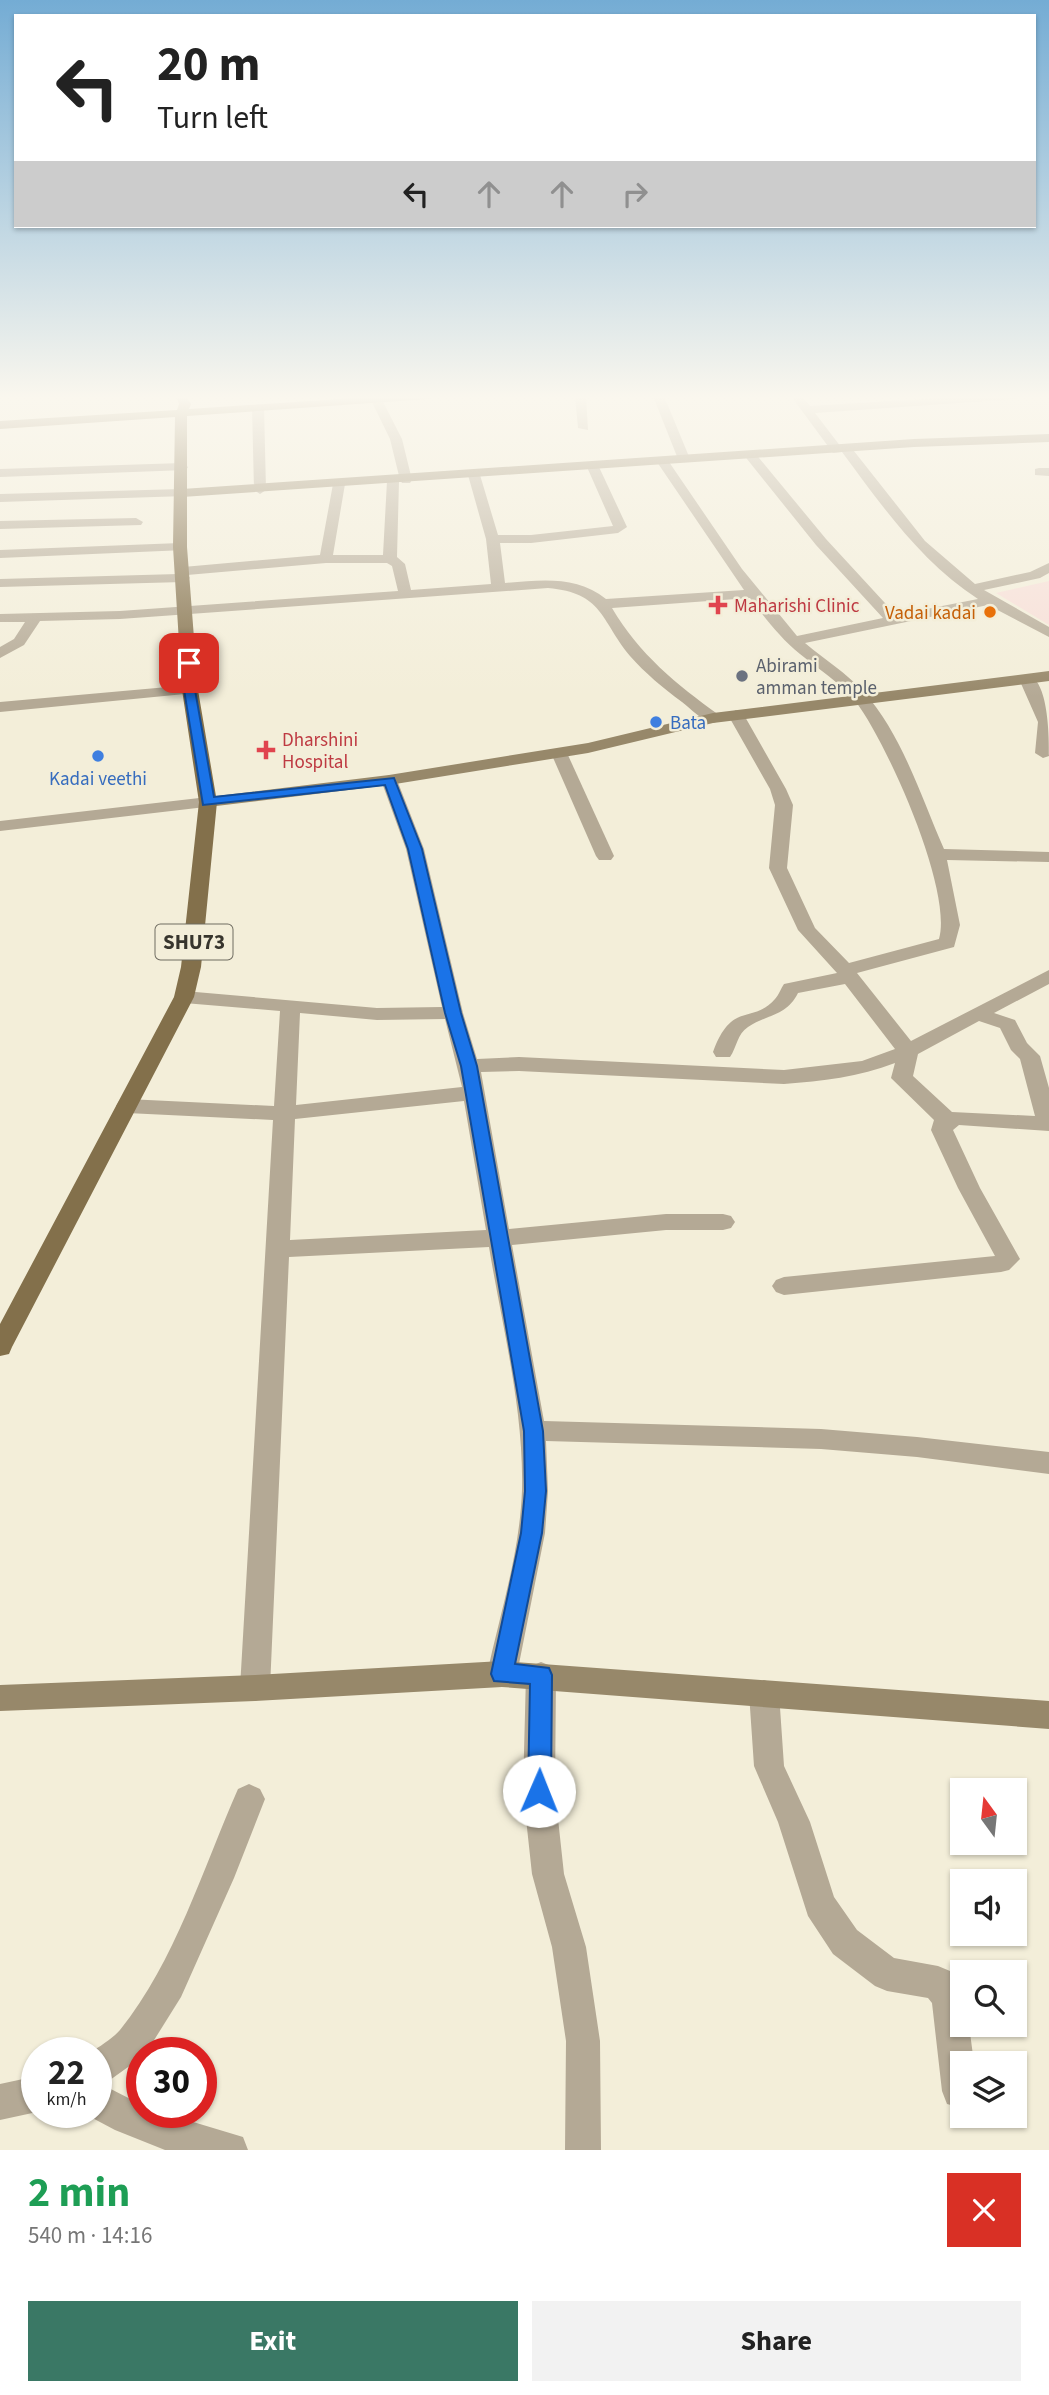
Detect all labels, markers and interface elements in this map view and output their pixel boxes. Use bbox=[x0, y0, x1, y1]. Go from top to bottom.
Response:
text: 20 m bbox=[157, 30, 261, 100]
icon: left bbox=[42, 42, 133, 133]
text: Turn left bbox=[157, 95, 268, 141]
icon: left bbox=[397, 175, 435, 213]
icon: ahead bbox=[470, 175, 508, 213]
icon: ahead bbox=[543, 175, 581, 213]
icon: right bbox=[616, 175, 654, 213]
place label: Maharishi Clinic bbox=[734, 593, 860, 620]
marker: Maharishi Clinic bbox=[708, 595, 728, 615]
place label: Vadai kadai bbox=[885, 600, 976, 627]
marker: Vadai kadai bbox=[982, 604, 998, 620]
pin bbox=[159, 633, 219, 693]
icon: arrive bbox=[170, 644, 208, 682]
place label: Abirami amman temple bbox=[756, 653, 877, 702]
marker: Abirami amman temple bbox=[734, 668, 750, 684]
place label: Bata bbox=[670, 710, 706, 737]
marker: Bata bbox=[648, 714, 664, 730]
place label: Dharshini Hospital bbox=[282, 727, 358, 776]
marker: Dharshini Hospital bbox=[256, 740, 276, 760]
marker: Kadai veethi bbox=[90, 748, 106, 764]
place label: Kadai veethi bbox=[49, 766, 147, 793]
road number: SHU73 bbox=[156, 925, 232, 960]
position arrow bbox=[502, 1754, 576, 1828]
north arrow bbox=[950, 1778, 1027, 1855]
map controls bbox=[950, 1778, 1027, 2128]
button: sound bbox=[950, 1869, 1027, 1946]
button: search bbox=[950, 1960, 1027, 2037]
speed limit sign: 30 bbox=[126, 2037, 217, 2128]
text: 22 bbox=[48, 2048, 85, 2098]
button: layers bbox=[950, 2051, 1027, 2128]
text: km/h bbox=[47, 2087, 86, 2112]
text: 2 min bbox=[28, 2163, 130, 2223]
button: close bbox=[947, 2173, 1021, 2247]
text: 540 m · 14:16 bbox=[28, 2219, 152, 2252]
button: Exit bbox=[28, 2301, 518, 2381]
button: Share bbox=[532, 2301, 1021, 2381]

